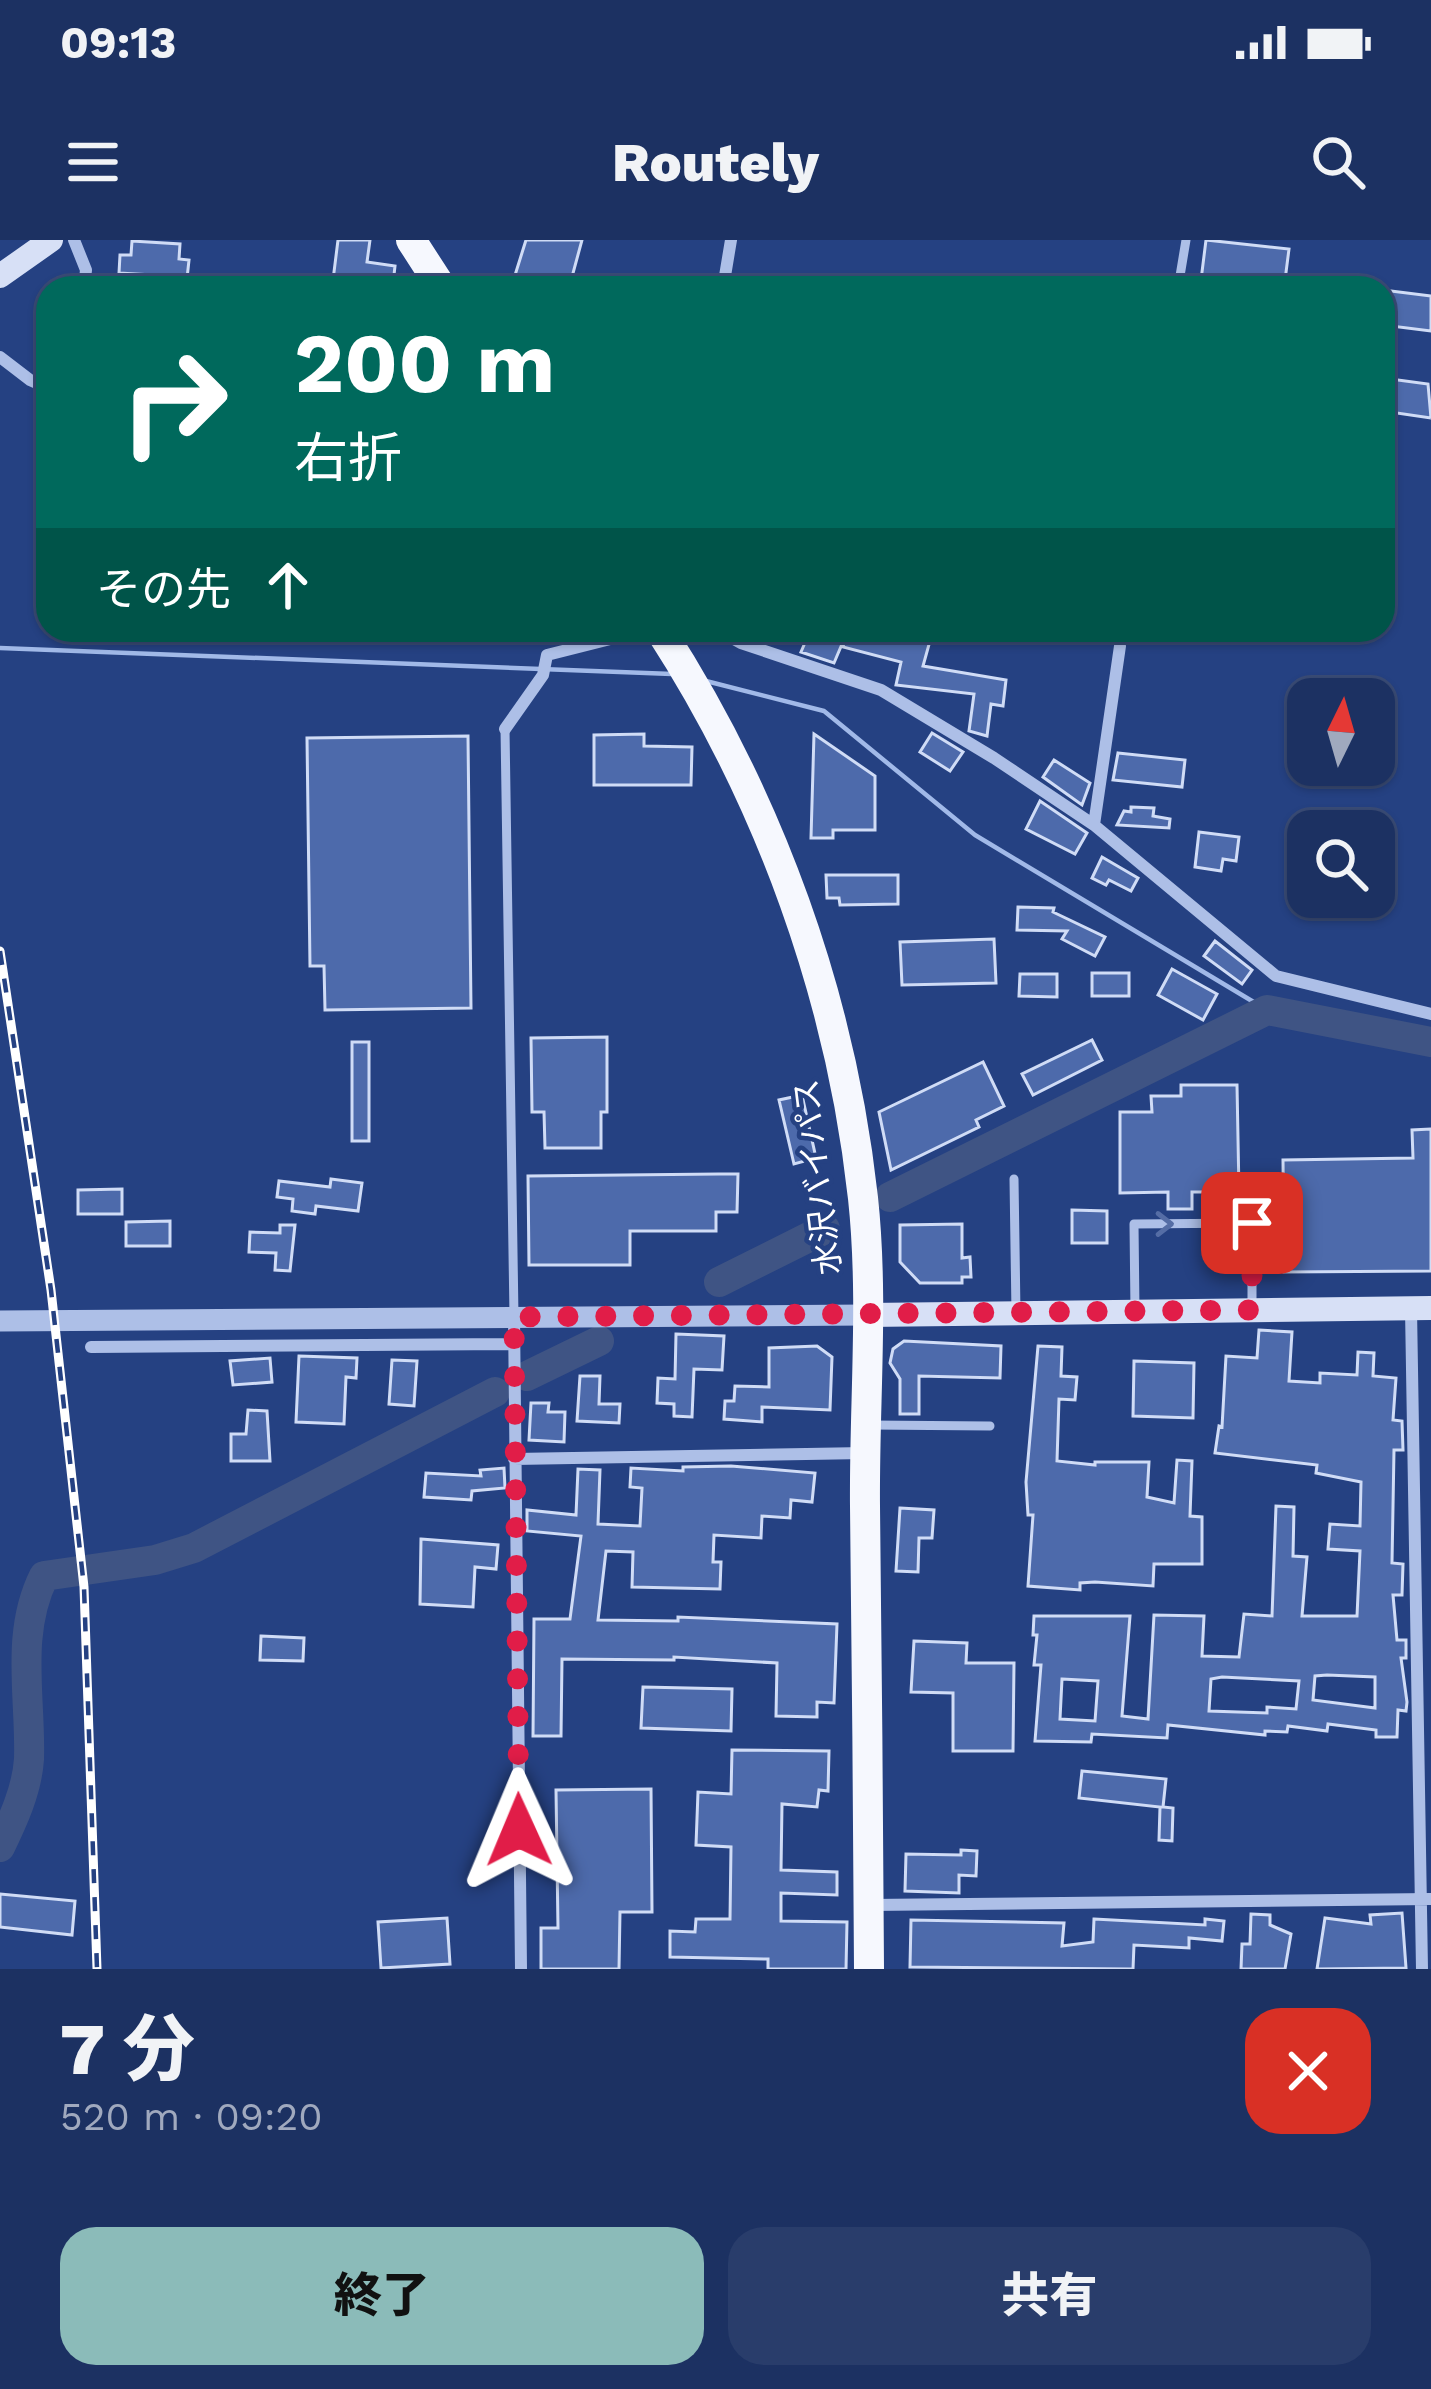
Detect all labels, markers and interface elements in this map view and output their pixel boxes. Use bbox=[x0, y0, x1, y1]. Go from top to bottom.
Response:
text: 09:13 bbox=[60, 16, 176, 69]
icon: menu bbox=[60, 129, 126, 195]
icon: search bbox=[1305, 129, 1371, 195]
text: Routely bbox=[612, 131, 819, 194]
text: 200 m bbox=[294, 314, 555, 412]
icon: right bbox=[96, 324, 252, 480]
text: 右折 bbox=[294, 427, 402, 490]
icon: ahead bbox=[255, 552, 321, 618]
text: その先 bbox=[96, 563, 231, 616]
north arrow bbox=[1287, 678, 1395, 786]
map controls bbox=[1287, 678, 1395, 918]
button: search bbox=[1287, 810, 1395, 918]
street label: 水沢バイパス bbox=[786, 1077, 848, 1277]
pin bbox=[1201, 1172, 1303, 1274]
icon: arrive bbox=[1219, 1190, 1285, 1256]
one-way arrow bbox=[1156, 1211, 1174, 1237]
position arrow bbox=[456, 1767, 582, 1893]
text: 7 分 bbox=[60, 2007, 195, 2091]
button: close bbox=[1245, 2008, 1371, 2134]
text: 520 m · 09:20 bbox=[60, 2094, 322, 2139]
button: 終了 bbox=[60, 2227, 704, 2365]
button: 共有 bbox=[728, 2227, 1371, 2365]

